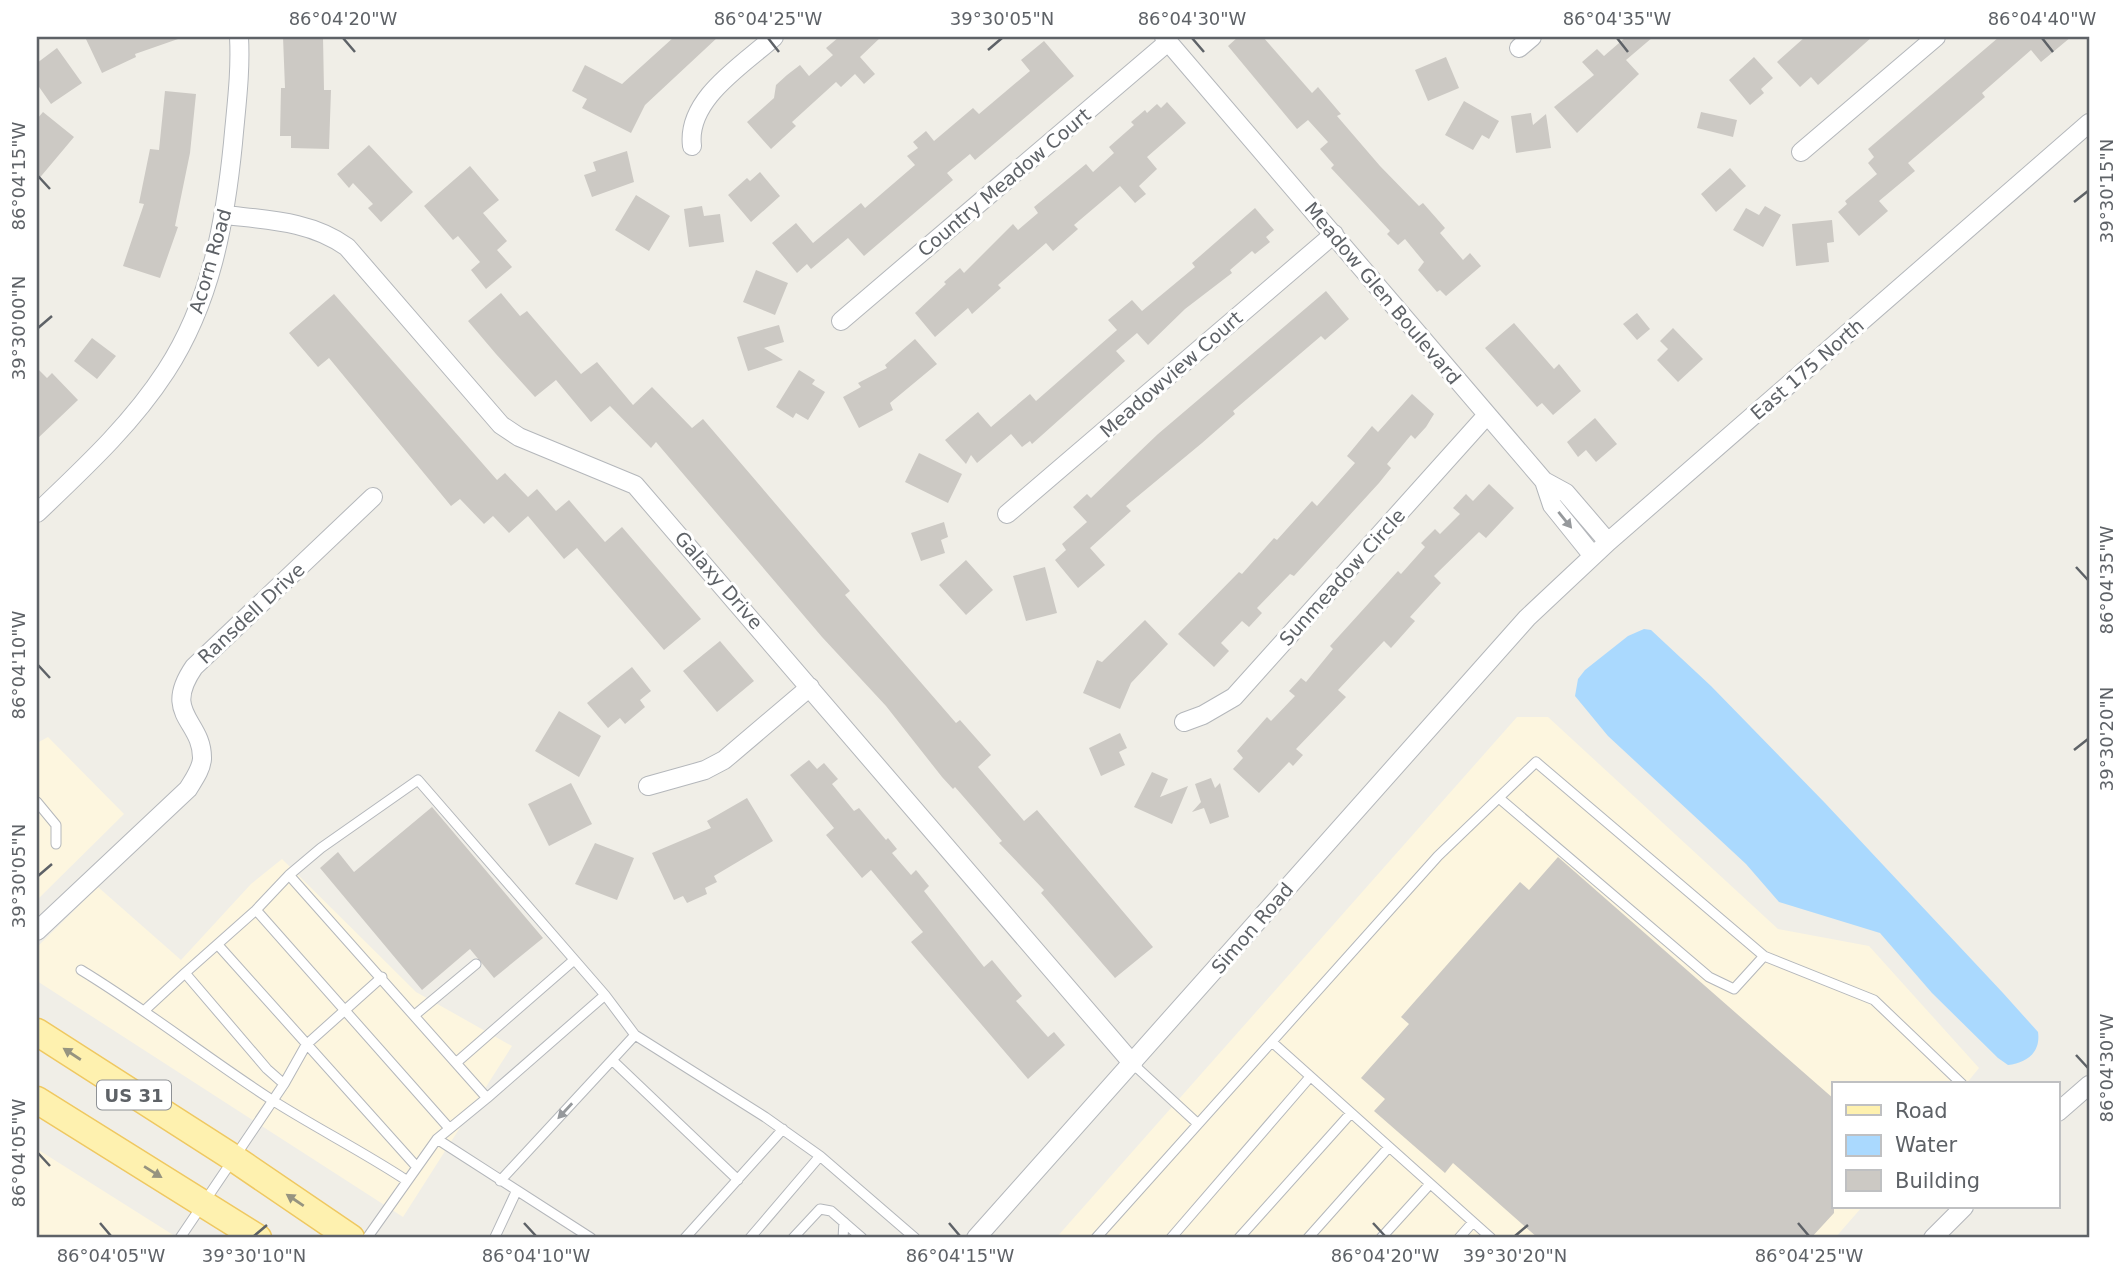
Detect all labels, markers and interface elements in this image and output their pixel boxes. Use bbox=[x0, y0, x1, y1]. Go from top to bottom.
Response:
text: 86°04'20"W bbox=[289, 8, 398, 29]
text: 86°04'25"W bbox=[714, 8, 823, 29]
text: 39°30'05"N bbox=[950, 8, 1054, 29]
text: 86°04'30"W bbox=[1138, 8, 1247, 29]
text: 86°04'35"W bbox=[1563, 8, 1672, 29]
text: 86°04'40"W bbox=[1988, 8, 2097, 29]
street label: Country Meadow Court bbox=[913, 103, 1095, 261]
text: 86°04'15"W bbox=[8, 121, 29, 230]
text: 39°30'15"N bbox=[2096, 139, 2117, 243]
street label: Meadow Glen Boulevard bbox=[1300, 198, 1466, 388]
street label: Acorn Road bbox=[185, 206, 235, 316]
text: 39°30'00"N bbox=[8, 276, 29, 380]
street label: Meadowview Court bbox=[1096, 306, 1246, 442]
street label: East 175 North bbox=[1746, 314, 1868, 424]
street label: Sunmeadow Circle bbox=[1275, 504, 1409, 650]
one-way arrow bbox=[1557, 511, 1572, 529]
text: 86°04'35"W bbox=[2096, 525, 2117, 634]
street label: Galaxy Drive bbox=[671, 527, 767, 633]
street label: Ransdell Drive bbox=[193, 558, 309, 668]
text: 86°04'10"W bbox=[8, 610, 29, 719]
text: 39°30'20"N bbox=[2096, 687, 2117, 791]
text: 39°30'05"N bbox=[8, 824, 29, 928]
street label: Simon Road bbox=[1207, 878, 1297, 978]
text: 86°04'30"W bbox=[2096, 1013, 2117, 1122]
one-way arrow bbox=[62, 1048, 81, 1061]
road number: US 31 bbox=[97, 1080, 171, 1110]
legend bbox=[1832, 1082, 2060, 1208]
text: 86°04'05"W bbox=[8, 1098, 29, 1207]
text: Road bbox=[1895, 1099, 1948, 1123]
one-way arrow bbox=[558, 1102, 574, 1119]
text: Water bbox=[1895, 1133, 1957, 1157]
one-way arrow bbox=[143, 1165, 162, 1178]
text: Building bbox=[1895, 1169, 1980, 1193]
one-way arrow bbox=[286, 1193, 304, 1207]
text: 86°04'05"W bbox=[57, 1245, 166, 1266]
text: 39°30'10"N bbox=[202, 1245, 306, 1266]
text: 86°04'10"W bbox=[482, 1245, 591, 1266]
text: 86°04'15"W bbox=[906, 1245, 1015, 1266]
text: 86°04'20"W bbox=[1331, 1245, 1440, 1266]
text: 39°30'20"N bbox=[1463, 1245, 1567, 1266]
text: 86°04'25"W bbox=[1755, 1245, 1864, 1266]

